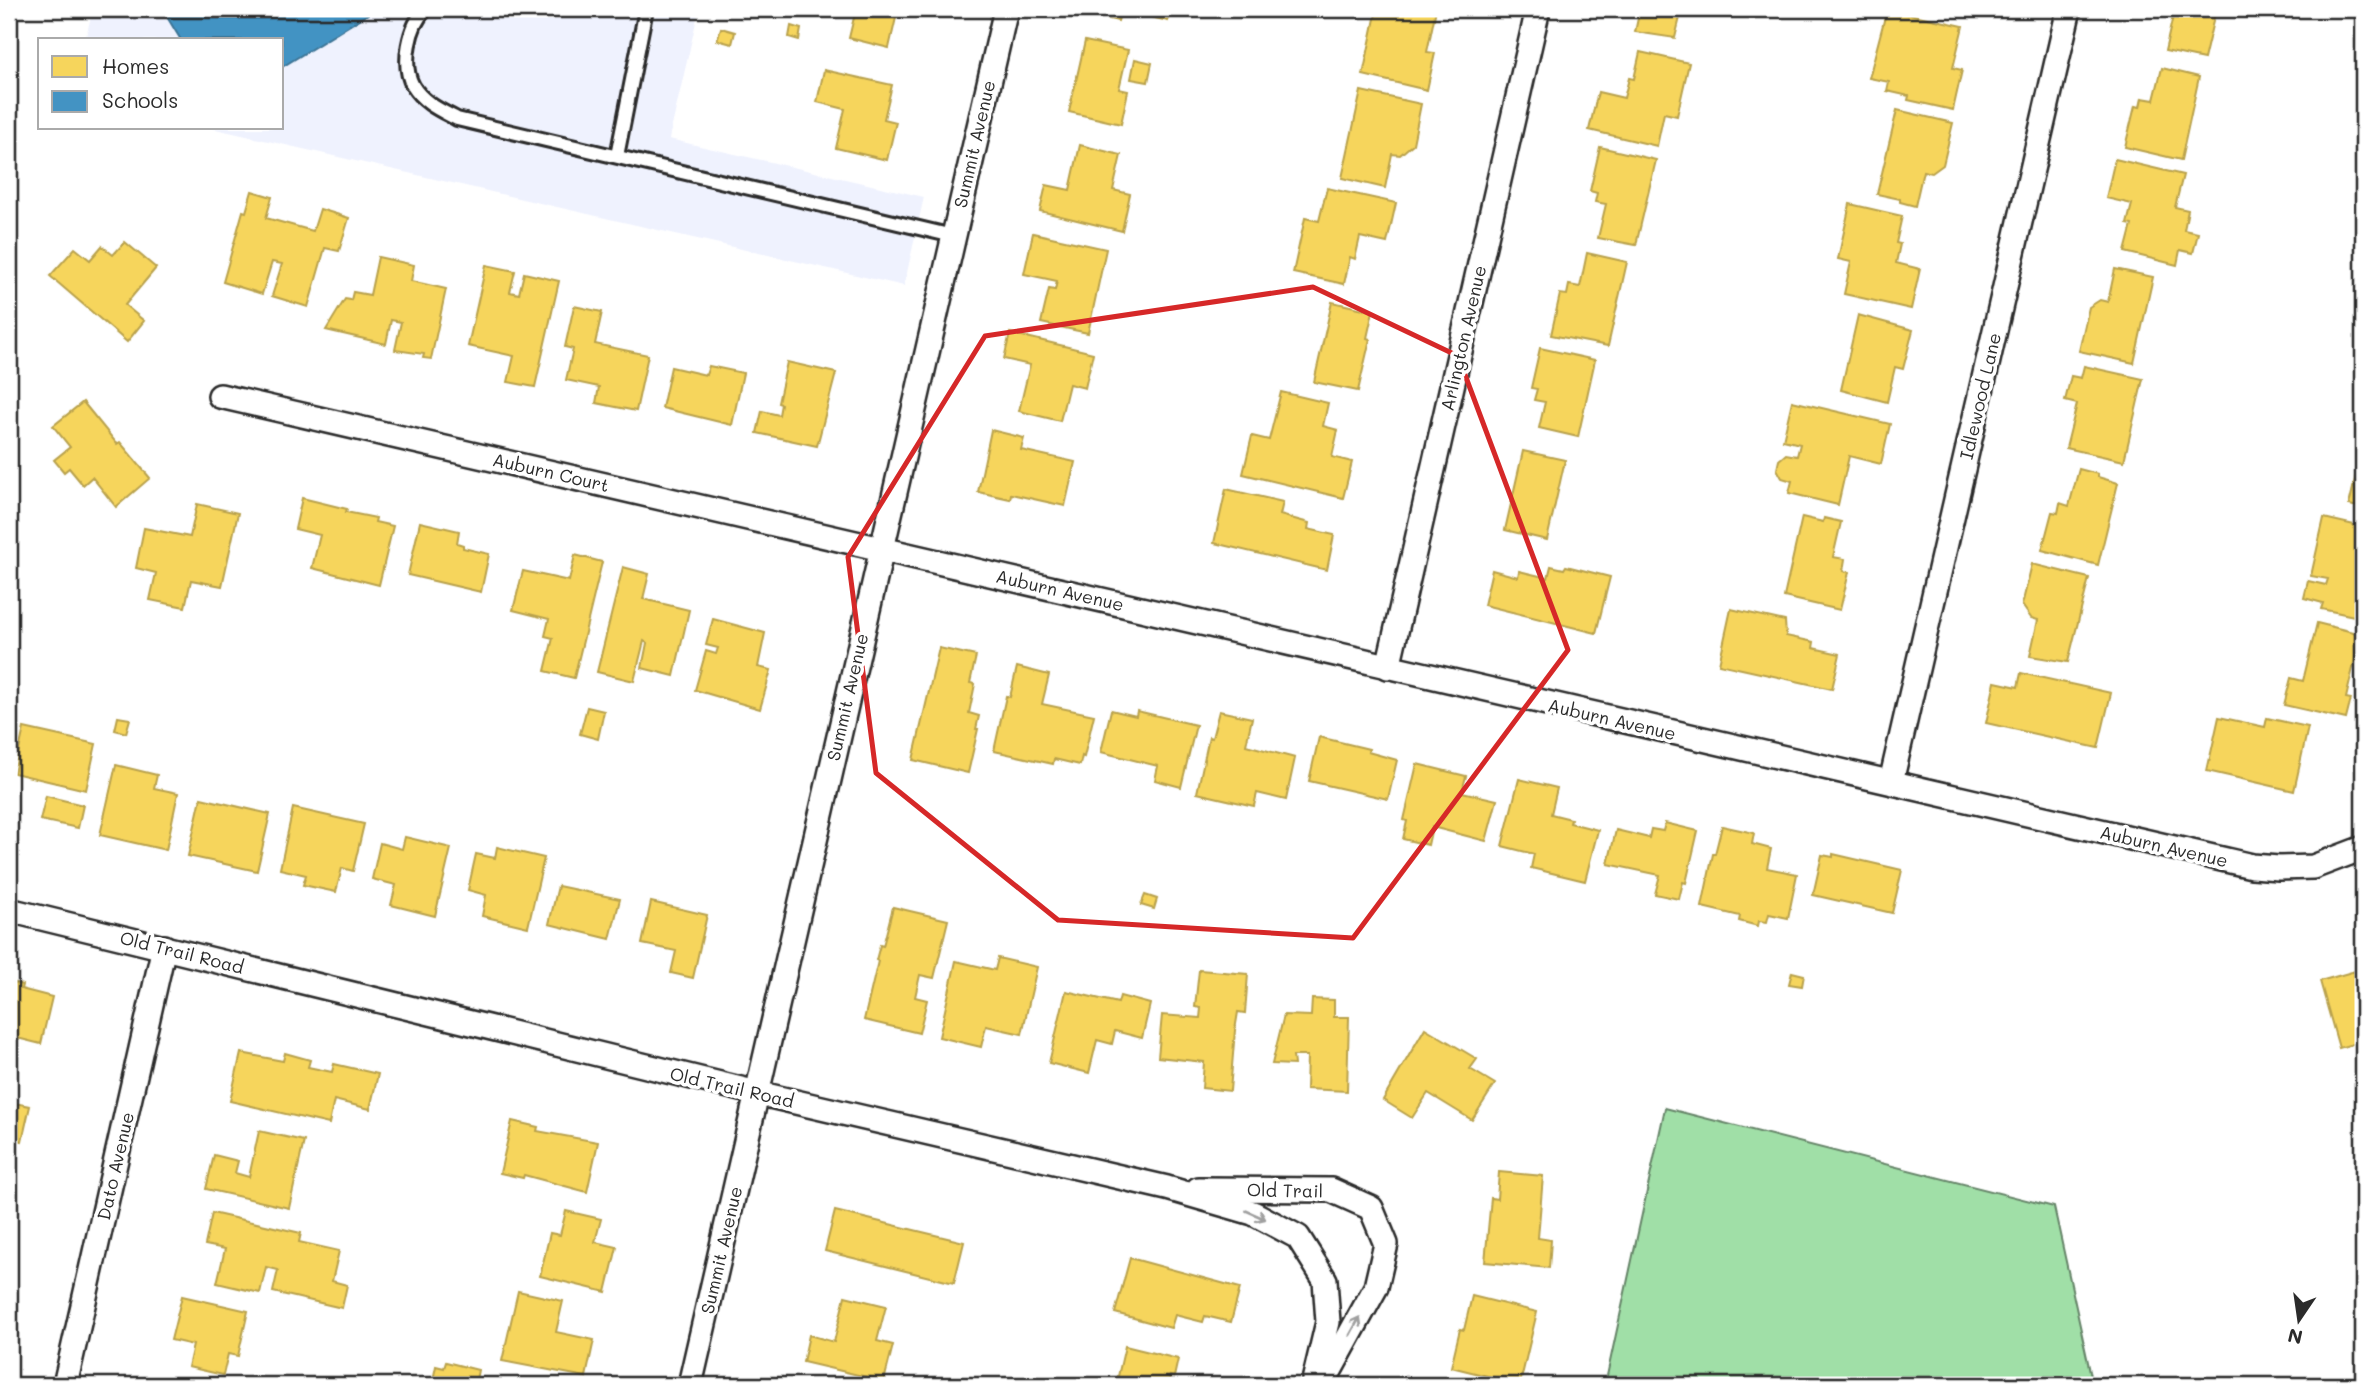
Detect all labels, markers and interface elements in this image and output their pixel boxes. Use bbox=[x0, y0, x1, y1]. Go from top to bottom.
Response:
legend bbox=[38, 38, 284, 130]
text: Homes bbox=[102, 52, 169, 79]
street label: Summit Avenue bbox=[948, 78, 1000, 210]
text: Schools bbox=[102, 86, 178, 113]
street label: Arlington Avenue bbox=[1435, 263, 1491, 413]
street label: Idlewood Lane bbox=[1954, 330, 2006, 462]
street label: Auburn Court bbox=[490, 447, 612, 497]
street label: Auburn Avenue bbox=[994, 564, 1126, 616]
street label: Summit Avenue bbox=[821, 631, 873, 763]
street label: Auburn Avenue bbox=[1546, 693, 1678, 745]
street label: Auburn Avenue bbox=[2098, 820, 2230, 872]
street label: Old Trail Road bbox=[118, 925, 246, 979]
street label: Old Trail Road bbox=[667, 1061, 797, 1113]
street label: Dato Avenue bbox=[91, 1110, 139, 1222]
street label: Old Trail bbox=[1247, 1177, 1323, 1203]
street label: Summit Avenue bbox=[695, 1184, 747, 1316]
one-way arrow bbox=[1245, 1209, 1266, 1222]
north arrow bbox=[2264, 1286, 2334, 1356]
one-way arrow bbox=[1348, 1316, 1362, 1336]
text: N bbox=[2285, 1323, 2305, 1351]

